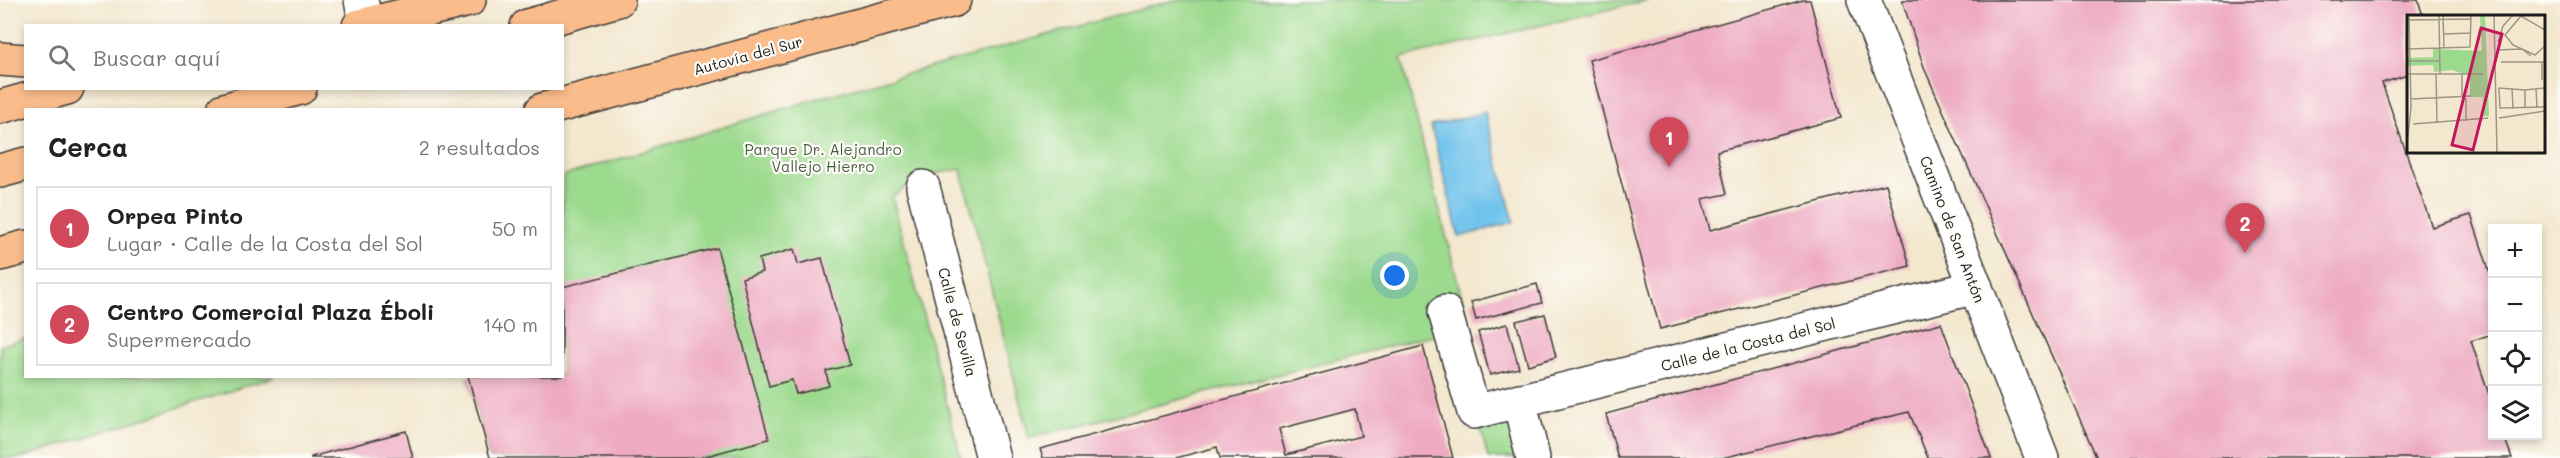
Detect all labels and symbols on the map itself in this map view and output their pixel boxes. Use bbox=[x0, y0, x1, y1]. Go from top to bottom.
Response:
inset map bbox=[2407, 15, 2545, 153]
street label: Autovía del Sur bbox=[691, 31, 805, 79]
pin: 1 bbox=[1650, 118, 1688, 167]
park label: Parque Dr. Alejandro Vallejo Hierro bbox=[744, 139, 902, 176]
street label: Camino de San Antón bbox=[1916, 153, 1990, 305]
pin: 2 bbox=[2226, 204, 2264, 253]
your location bbox=[1380, 261, 1409, 290]
street label: Calle de Sevilla bbox=[934, 265, 982, 379]
street label: Calle de la Costa del Sol bbox=[1659, 313, 1837, 375]

